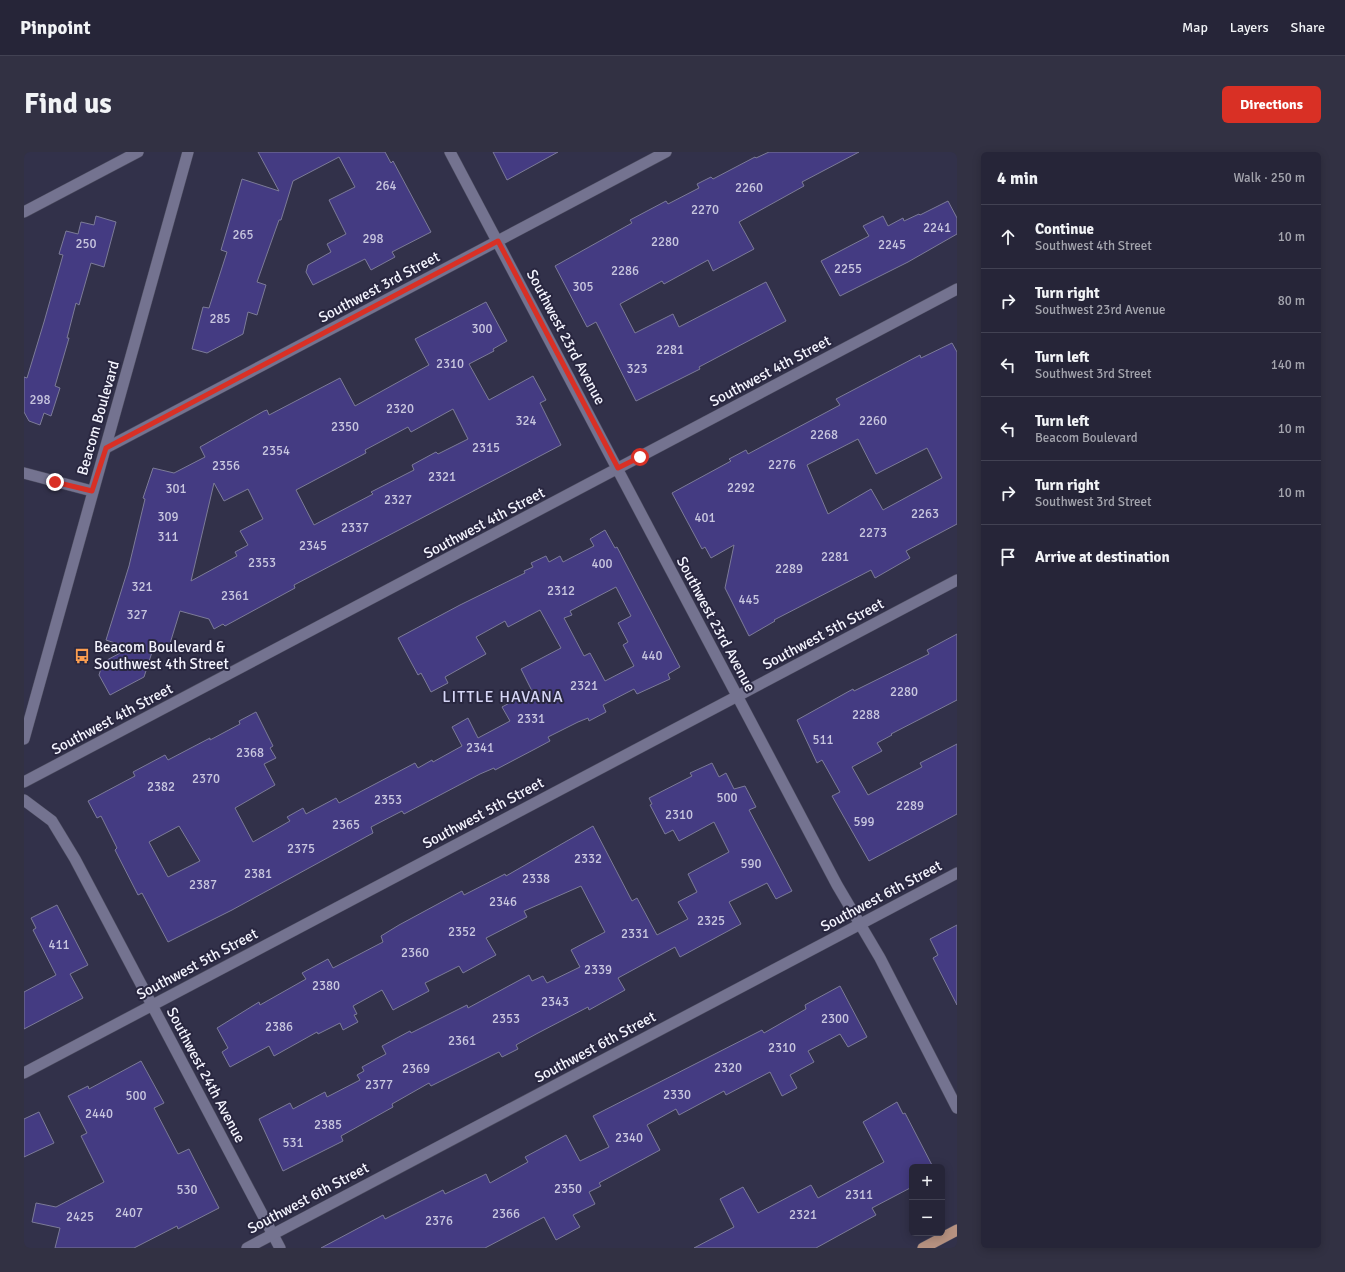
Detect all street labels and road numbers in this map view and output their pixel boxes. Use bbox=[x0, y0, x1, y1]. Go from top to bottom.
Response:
street label: Southwest 3rd Street bbox=[315, 247, 443, 327]
street label: Southwest 23rd Avenue bbox=[523, 266, 609, 408]
street label: Southwest 4th Street bbox=[706, 331, 834, 411]
street label: Beacom Boulevard bbox=[73, 358, 123, 477]
street label: Southwest 4th Street bbox=[420, 483, 548, 563]
street label: Southwest 23rd Avenue bbox=[673, 553, 759, 695]
street label: Southwest 5th Street bbox=[759, 594, 887, 674]
street label: Southwest 4th Street bbox=[48, 679, 176, 759]
street label: Southwest 5th Street bbox=[419, 773, 547, 853]
street label: Southwest 6th Street bbox=[817, 856, 945, 936]
street label: Southwest 5th Street bbox=[133, 924, 261, 1004]
street label: Southwest 24th Avenue bbox=[163, 1004, 249, 1146]
street label: Southwest 6th Street bbox=[531, 1007, 659, 1087]
street label: Southwest 6th Street bbox=[244, 1158, 372, 1238]

